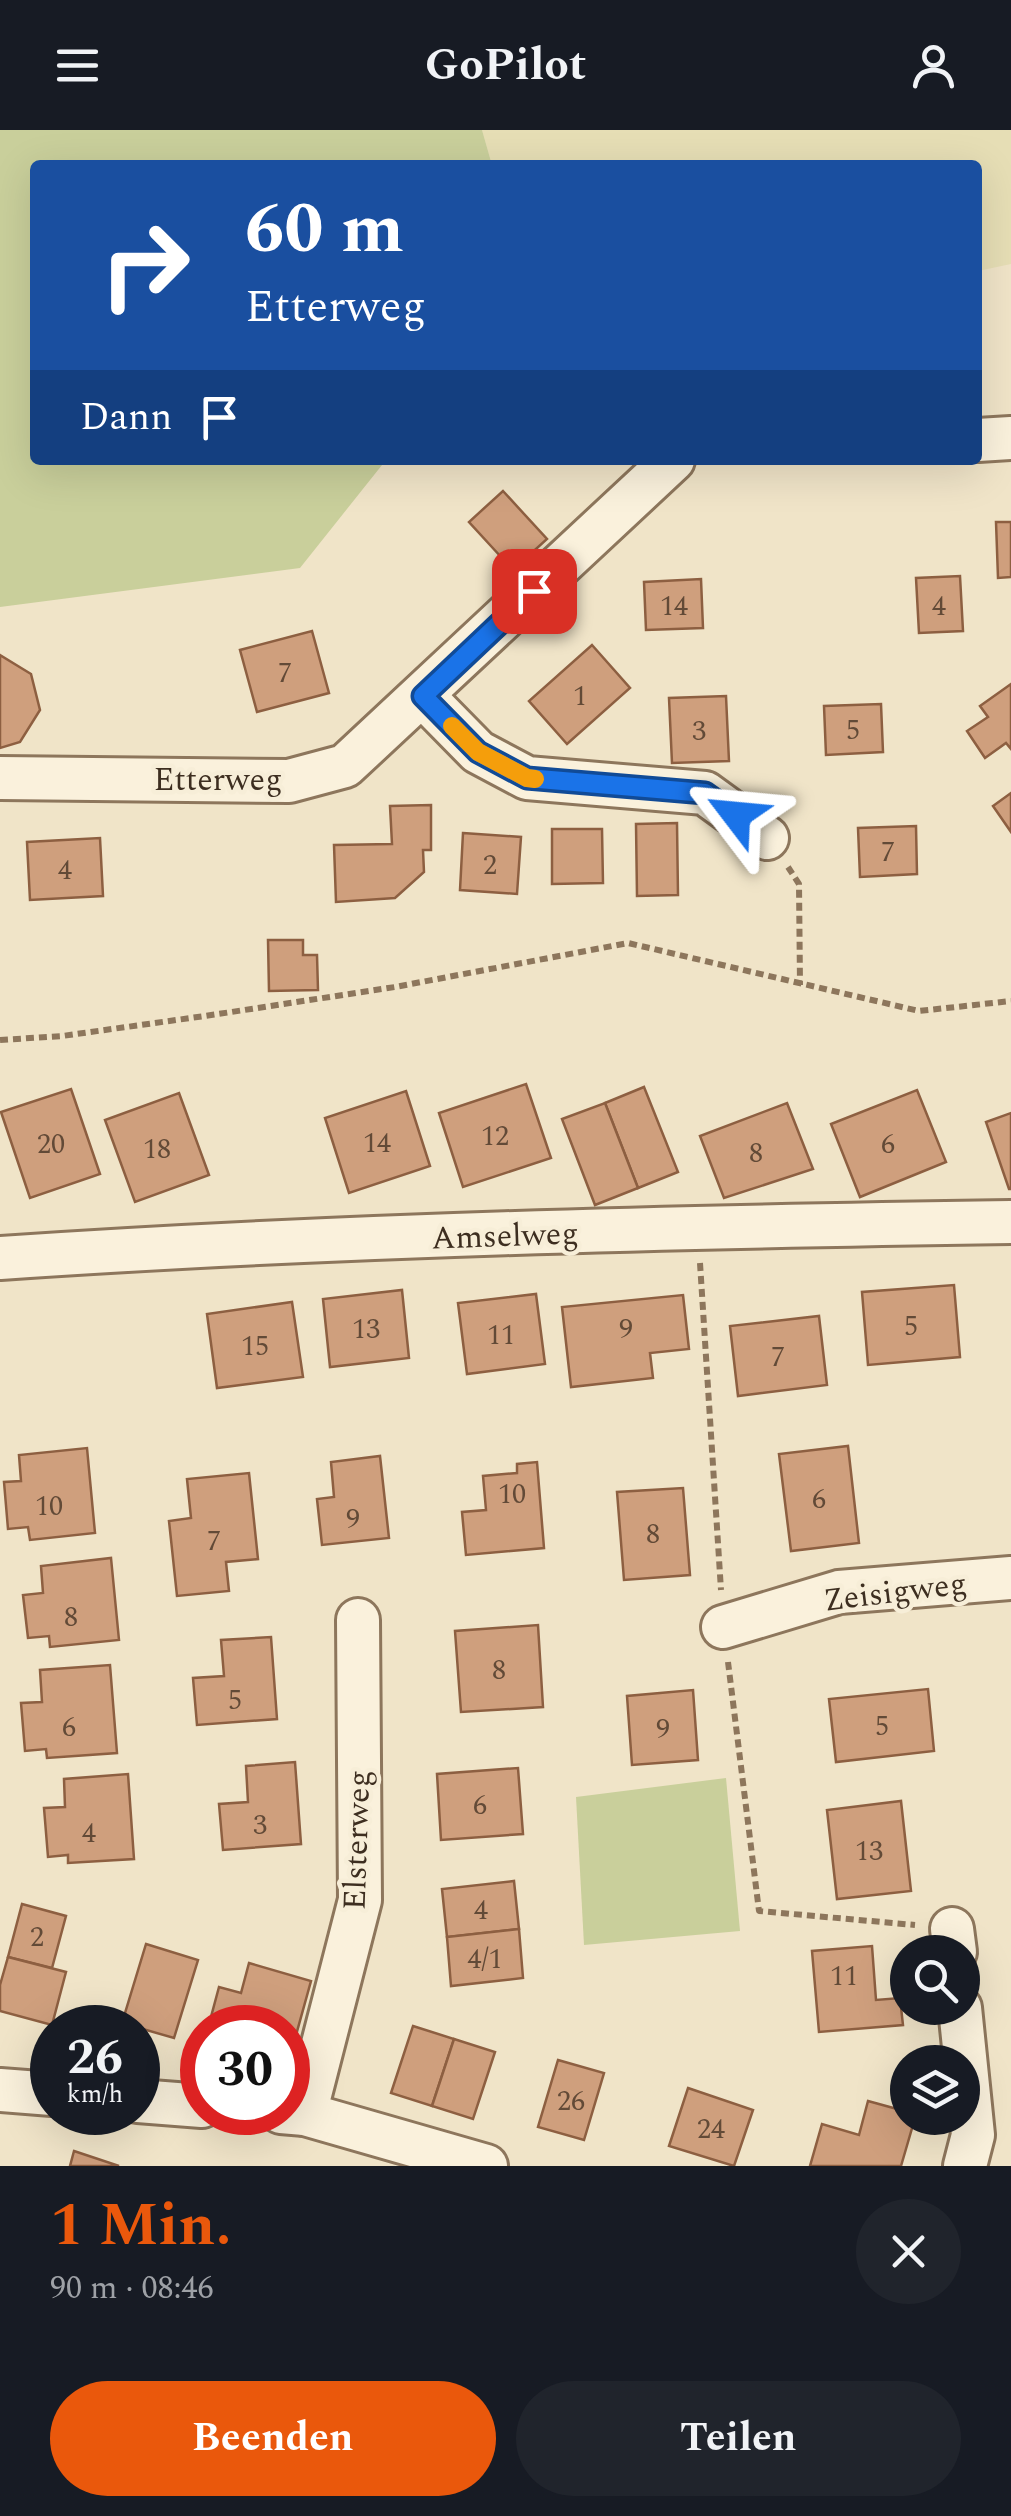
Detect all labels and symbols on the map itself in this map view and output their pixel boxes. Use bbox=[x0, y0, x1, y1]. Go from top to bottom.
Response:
pin bbox=[492, 549, 577, 634]
house number: 14 bbox=[660, 585, 688, 628]
house number: 4 bbox=[932, 585, 946, 628]
house number: 7 bbox=[278, 652, 292, 695]
house number: 1 bbox=[573, 675, 587, 718]
house number: 5 bbox=[846, 709, 860, 752]
house number: 3 bbox=[692, 710, 706, 753]
street label: Etterweg bbox=[154, 756, 282, 805]
position arrow bbox=[684, 763, 788, 867]
house number: 7 bbox=[881, 831, 895, 874]
house number: 2 bbox=[483, 844, 497, 887]
house number: 4 bbox=[58, 849, 72, 892]
house number: 12 bbox=[481, 1115, 509, 1158]
house number: 14 bbox=[363, 1122, 391, 1165]
house number: 20 bbox=[37, 1123, 65, 1166]
house number: 6 bbox=[881, 1123, 895, 1166]
house number: 18 bbox=[143, 1128, 171, 1171]
house number: 8 bbox=[749, 1132, 763, 1175]
street label: Amselweg bbox=[431, 1209, 580, 1264]
house number: 5 bbox=[904, 1305, 918, 1348]
house number: 13 bbox=[352, 1308, 380, 1351]
house number: 9 bbox=[619, 1308, 633, 1351]
house number: 11 bbox=[487, 1314, 515, 1357]
house number: 15 bbox=[241, 1325, 269, 1368]
house number: 7 bbox=[771, 1336, 785, 1379]
house number: 10 bbox=[498, 1473, 526, 1516]
house number: 6 bbox=[812, 1478, 826, 1521]
house number: 10 bbox=[35, 1485, 63, 1528]
house number: 9 bbox=[346, 1498, 360, 1541]
house number: 8 bbox=[646, 1513, 660, 1556]
house number: 7 bbox=[207, 1520, 221, 1563]
street label: Zeisigweg bbox=[821, 1559, 970, 1626]
house number: 8 bbox=[64, 1596, 78, 1639]
house number: 8 bbox=[492, 1649, 506, 1692]
house number: 5 bbox=[228, 1679, 242, 1722]
house number: 5 bbox=[875, 1705, 889, 1748]
house number: 6 bbox=[62, 1706, 76, 1749]
house number: 9 bbox=[656, 1708, 670, 1751]
street label: Elsterweg bbox=[331, 1769, 384, 1911]
house number: 6 bbox=[473, 1784, 487, 1827]
house number: 3 bbox=[253, 1804, 267, 1847]
house number: 4 bbox=[82, 1812, 96, 1855]
house number: 13 bbox=[855, 1830, 883, 1873]
house number: 4 bbox=[474, 1889, 488, 1932]
house number: 2 bbox=[30, 1916, 44, 1959]
house number: 4/1 bbox=[467, 1938, 503, 1981]
house number: 11 bbox=[830, 1955, 858, 1998]
speed limit sign: 30 bbox=[180, 2005, 310, 2135]
house number: 26 bbox=[557, 2080, 585, 2123]
house number: 24 bbox=[697, 2108, 725, 2151]

